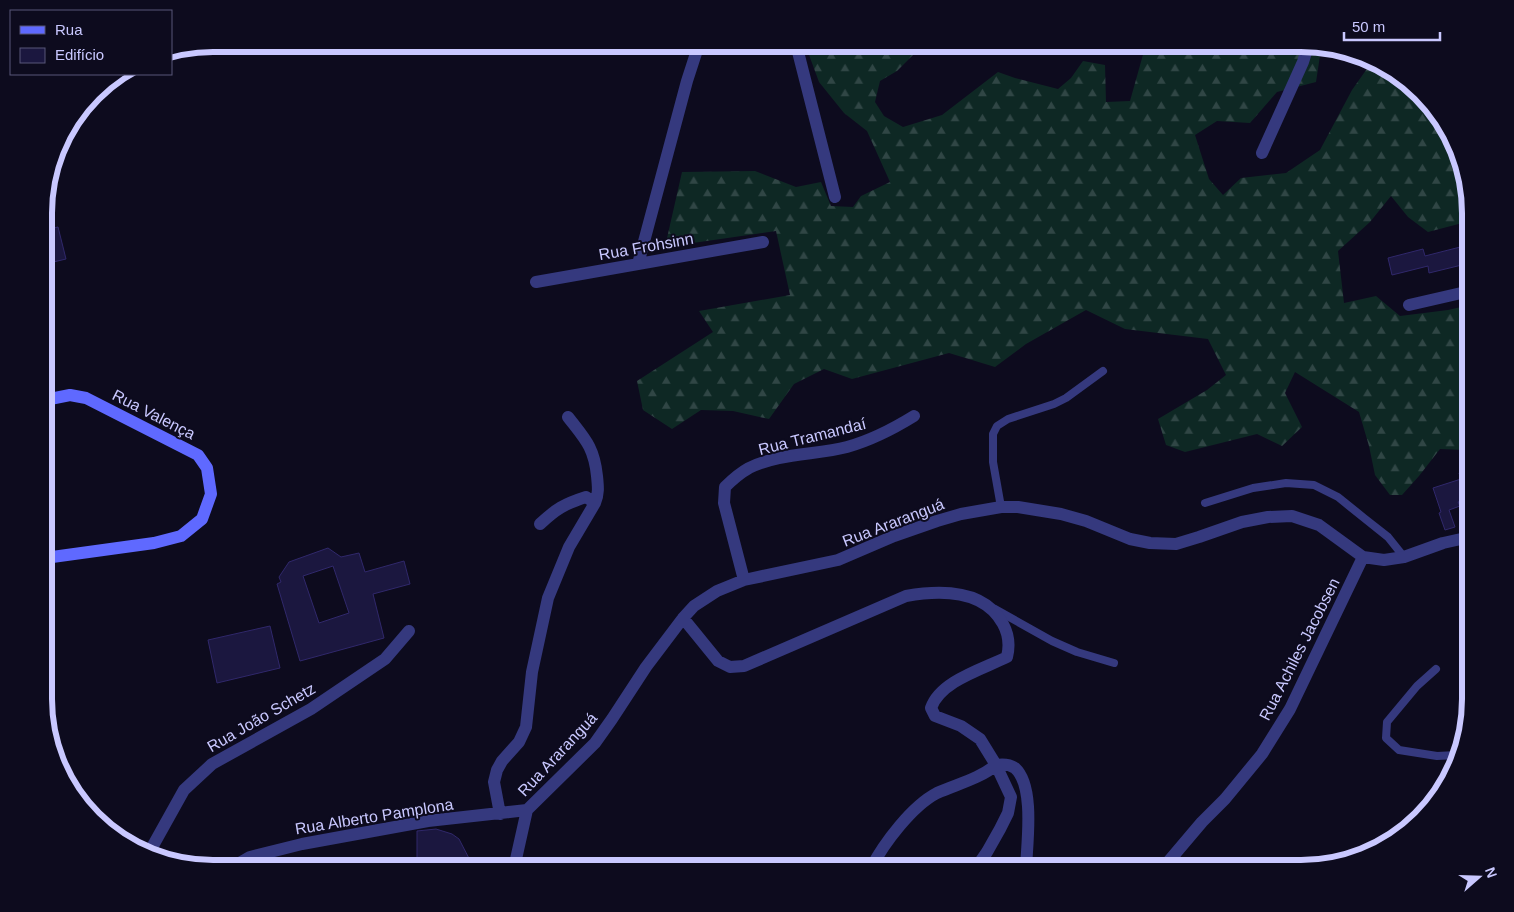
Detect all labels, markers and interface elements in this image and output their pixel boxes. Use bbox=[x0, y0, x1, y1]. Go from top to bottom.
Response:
legend bbox=[10, 10, 172, 75]
scale bar bbox=[1344, 10, 1440, 42]
text: 50 m bbox=[1352, 18, 1385, 35]
text: Rua bbox=[55, 21, 83, 38]
text: Edifício bbox=[55, 46, 104, 63]
street label: Rua Frohsinn bbox=[597, 230, 695, 263]
street label: Rua Valença bbox=[110, 386, 198, 443]
street label: Rua Tramandaí bbox=[757, 415, 868, 458]
street label: Rua Araranguá bbox=[840, 495, 947, 550]
street label: Rua Achiles Jacobsen bbox=[1256, 575, 1343, 723]
street label: Rua João Schetz bbox=[204, 680, 318, 755]
street label: Rua Araranguá bbox=[514, 709, 600, 799]
street label: Rua Alberto Pamplona bbox=[294, 796, 455, 837]
north arrow bbox=[1454, 852, 1504, 902]
text: N bbox=[1482, 865, 1500, 880]

